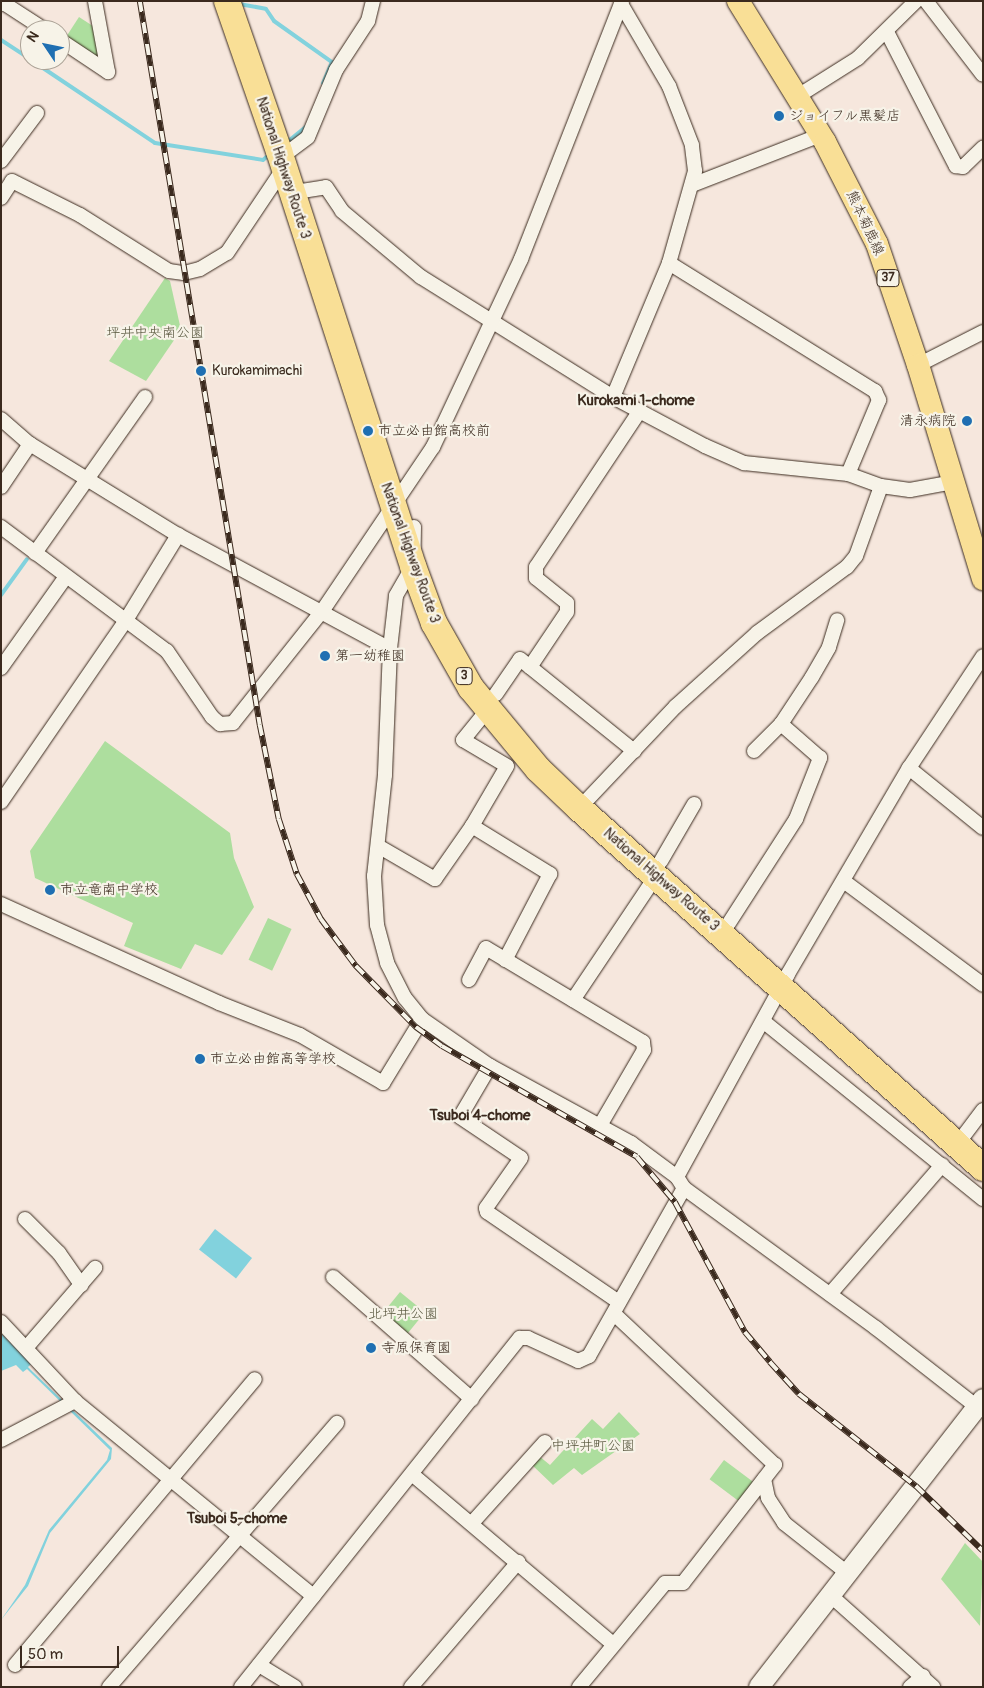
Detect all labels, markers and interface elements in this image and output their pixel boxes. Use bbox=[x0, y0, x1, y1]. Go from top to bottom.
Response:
north arrow bbox=[20, 20, 70, 70]
text: N bbox=[23, 28, 43, 46]
street label: National Highway Route 3 bbox=[252, 95, 314, 241]
place label: ジョイフル黒髪店 bbox=[789, 108, 901, 124]
marker: ジョイフル黒髪店 bbox=[773, 110, 785, 122]
street label: 熊本菊鹿線 bbox=[843, 188, 887, 258]
road number: 37 bbox=[876, 268, 900, 288]
park label: 坪井中央南公園 bbox=[106, 325, 204, 341]
place label: Kurokamimachi bbox=[212, 363, 302, 379]
marker: Kurokamimachi bbox=[194, 364, 208, 378]
district label: Kurokami 1-chome bbox=[577, 392, 695, 410]
place label: 清永病院 bbox=[900, 413, 956, 429]
marker: 清永病院 bbox=[960, 414, 974, 428]
place label: 市立必由館高校前 bbox=[378, 423, 490, 439]
marker: 市立必由館高校前 bbox=[362, 425, 374, 437]
street label: National Highway Route 3 bbox=[377, 481, 443, 625]
place label: 第一幼稚園 bbox=[335, 648, 405, 664]
marker: 第一幼稚園 bbox=[319, 650, 331, 662]
road number: 3 bbox=[455, 666, 473, 686]
street label: National Highway Route 3 bbox=[600, 825, 722, 935]
place label: 市立竜南中学校 bbox=[60, 882, 158, 898]
marker: 市立竜南中学校 bbox=[44, 884, 56, 896]
place label: 市立必由館高等学校 bbox=[210, 1051, 336, 1067]
marker: 市立必由館高等学校 bbox=[194, 1053, 206, 1065]
district label: Tsuboi 4-chome bbox=[430, 1107, 530, 1125]
park label: 北坪井公園 bbox=[368, 1306, 438, 1322]
place label: 寺原保育園 bbox=[381, 1340, 451, 1356]
marker: 寺原保育園 bbox=[365, 1342, 377, 1354]
park label: 中坪井町公園 bbox=[551, 1438, 635, 1454]
district label: Tsuboi 5-chome bbox=[187, 1510, 287, 1528]
scale bar bbox=[22, 1636, 121, 1668]
text: 50 m bbox=[28, 1645, 63, 1664]

